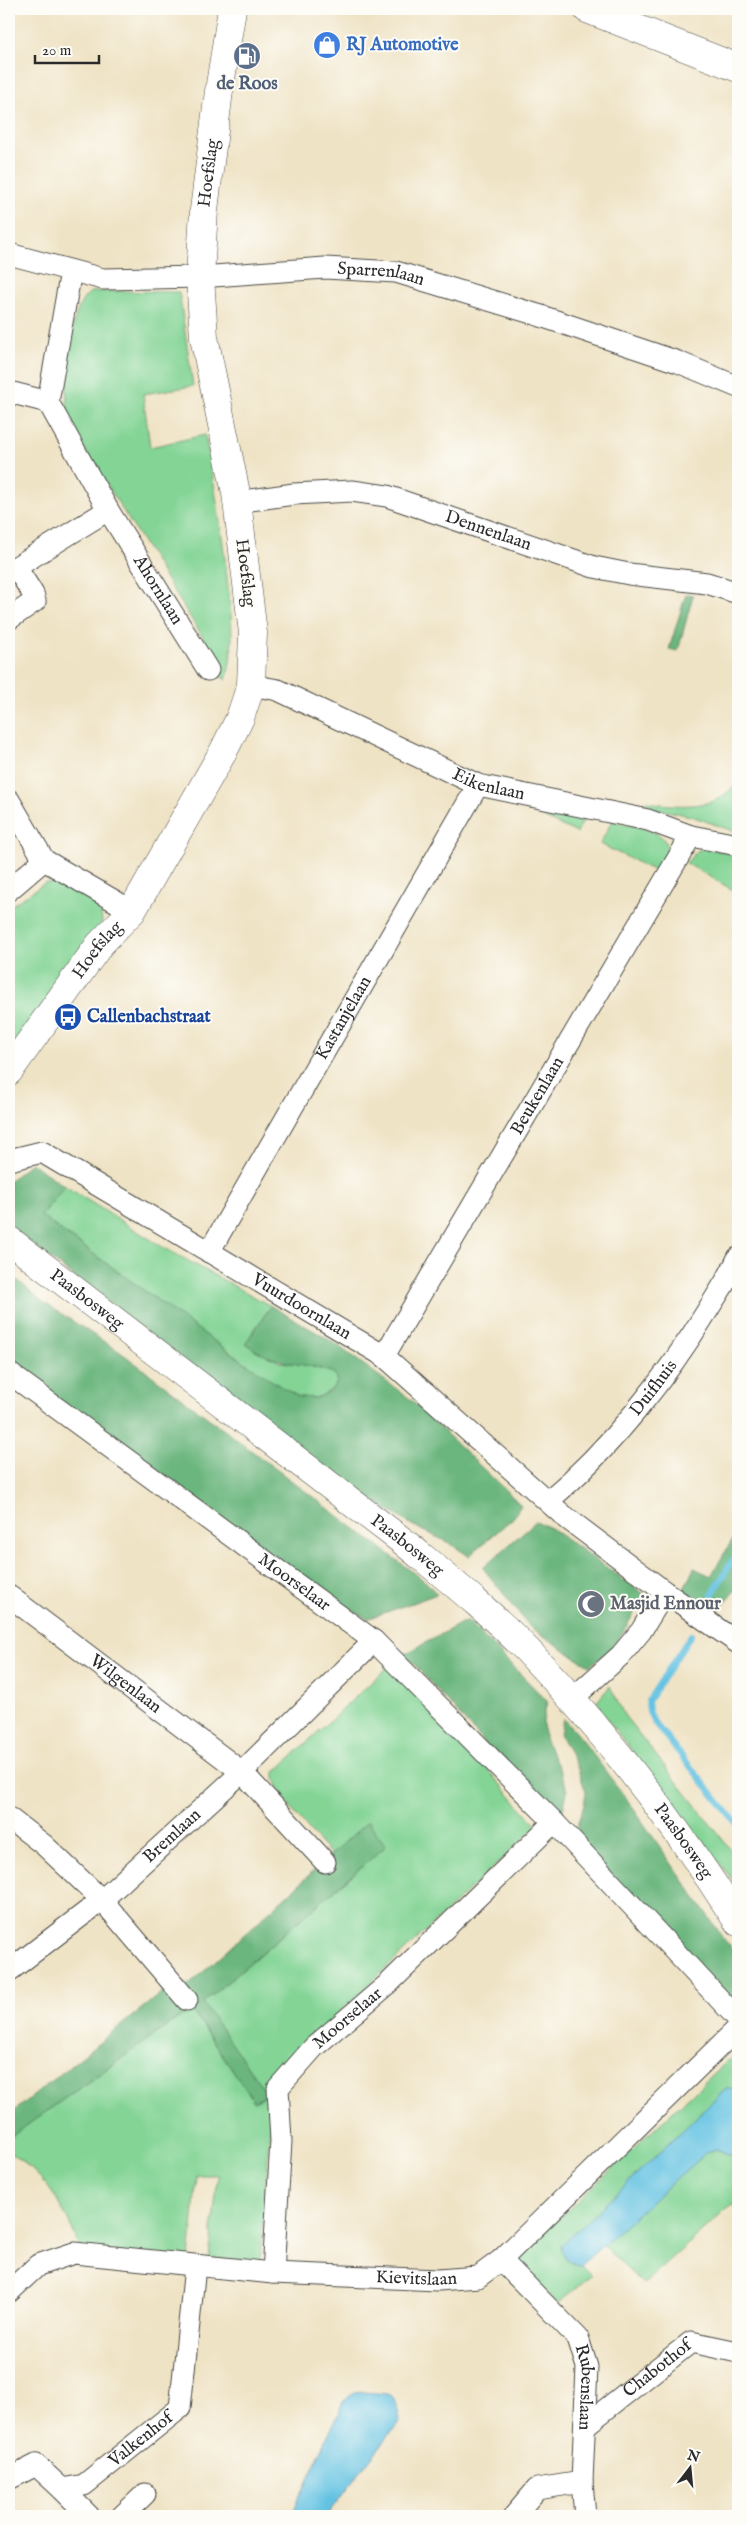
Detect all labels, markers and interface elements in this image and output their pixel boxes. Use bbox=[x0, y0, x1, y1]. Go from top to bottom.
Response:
shop icon: RJ Automotive bbox=[312, 30, 342, 60]
scale bar bbox=[35, 32, 99, 64]
place label: RJ Automotive bbox=[346, 34, 459, 57]
text: 20 m bbox=[42, 41, 72, 60]
fuel station icon: de Roos bbox=[232, 41, 262, 71]
place label: de Roos bbox=[216, 73, 278, 96]
street label: Hoefslag bbox=[193, 137, 224, 208]
street label: Sparrenlaan bbox=[337, 257, 428, 292]
street label: Dennenlaan bbox=[442, 505, 535, 556]
street label: Hoefslag bbox=[229, 538, 261, 609]
street label: Ahornlaan bbox=[127, 550, 189, 629]
street label: Eikenlaan bbox=[448, 763, 527, 806]
street label: Hoefslag bbox=[67, 916, 128, 984]
street label: Kastanjelaan bbox=[311, 972, 377, 1064]
bus stop icon: Callenbachstraat bbox=[53, 1002, 83, 1032]
place label: Callenbachstraat bbox=[87, 1006, 212, 1029]
street label: Beukenlaan bbox=[506, 1052, 570, 1139]
street label: Paasbosweg bbox=[45, 1264, 129, 1335]
street label: Vuurdoornlaan bbox=[247, 1268, 356, 1345]
street label: Duifhuis bbox=[625, 1355, 683, 1421]
street label: Paasbosweg bbox=[366, 1509, 449, 1582]
street label: Moorselaar bbox=[254, 1548, 335, 1617]
mosque icon: Masjid Ennour bbox=[576, 1589, 606, 1619]
place label: Masjid Ennour bbox=[610, 1593, 721, 1616]
street label: Wilgenlaan bbox=[85, 1649, 167, 1719]
street label: Paasbosweg bbox=[648, 1799, 718, 1884]
street label: Bremlaan bbox=[138, 1803, 206, 1868]
street label: Moorselaar bbox=[308, 1982, 387, 2055]
street label: Kievitslaan bbox=[375, 2266, 458, 2292]
street label: Chabothof bbox=[618, 2332, 699, 2403]
street label: Rubenslaan bbox=[569, 2341, 599, 2431]
street label: Valkenhof bbox=[103, 2404, 181, 2473]
north arrow bbox=[664, 2442, 714, 2492]
text: N bbox=[684, 2446, 702, 2467]

